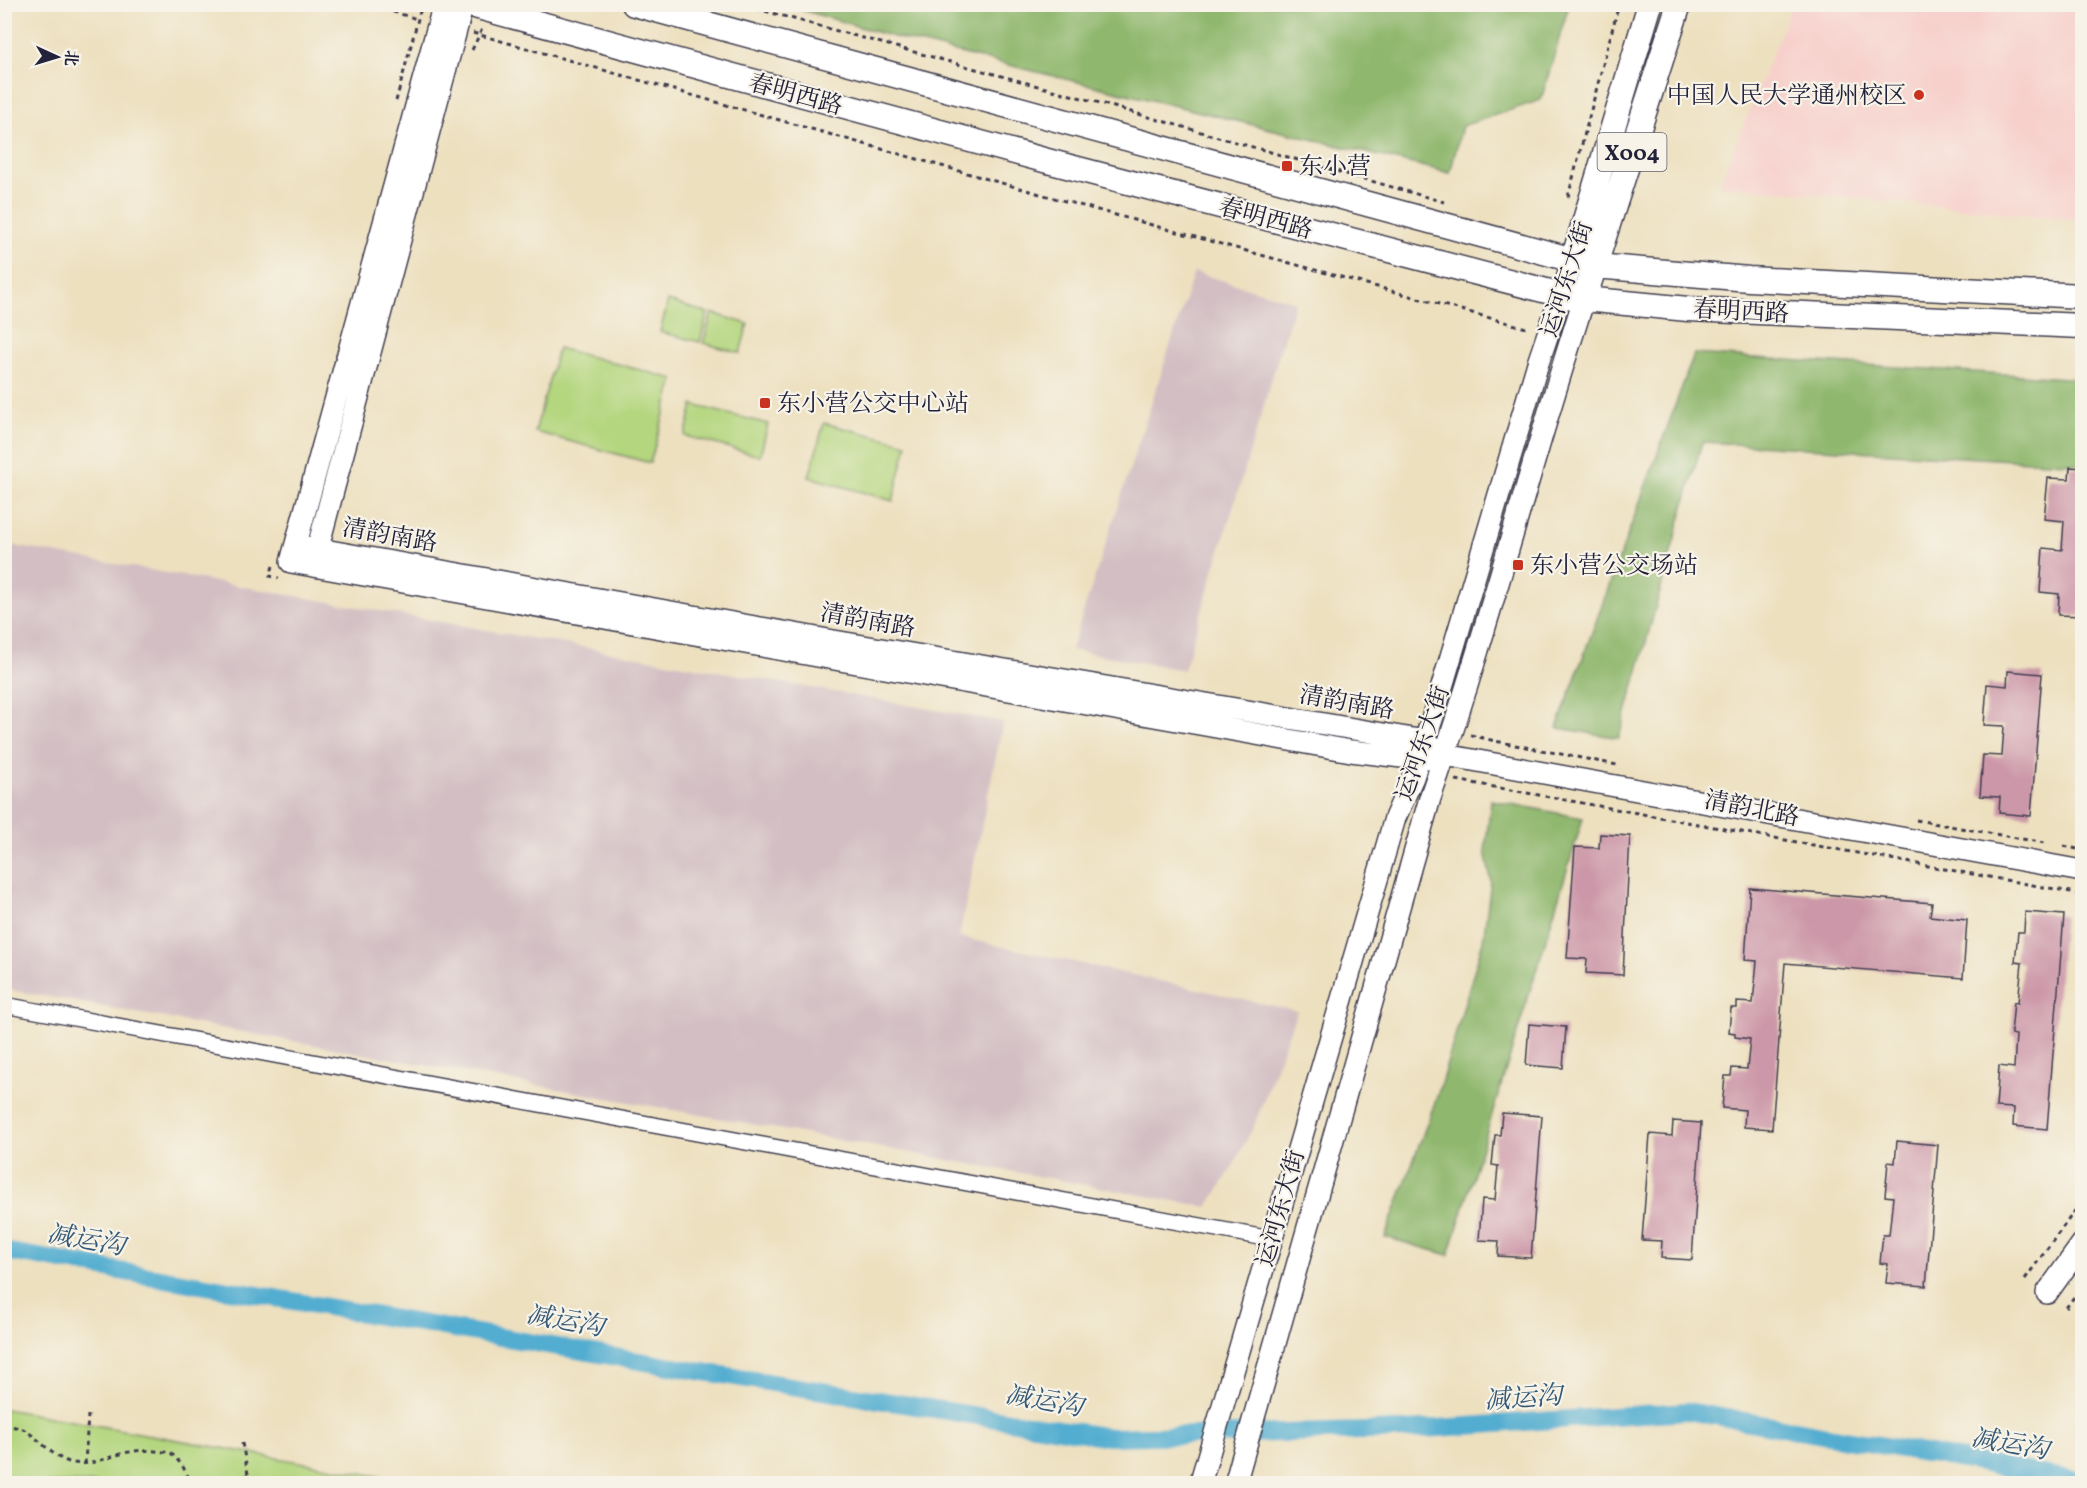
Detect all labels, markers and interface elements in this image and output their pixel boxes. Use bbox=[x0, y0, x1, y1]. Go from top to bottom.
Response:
north arrow bbox=[27, 27, 87, 87]
text: 北 bbox=[58, 49, 82, 67]
street label: 春明西路 bbox=[745, 67, 846, 125]
place label: 中国人民大学通州校区 bbox=[1667, 80, 1907, 114]
marker: 中国人民大学通州校区 bbox=[1912, 88, 1926, 102]
road number: X004 bbox=[1598, 133, 1666, 171]
place label: 东小营 bbox=[1299, 151, 1371, 185]
marker: 东小营 bbox=[1280, 159, 1294, 173]
street label: 春明西路 bbox=[1215, 191, 1316, 249]
street label: 运河东大街 bbox=[1533, 217, 1603, 342]
street label: 春明西路 bbox=[1692, 294, 1790, 332]
place label: 东小营公交中心站 bbox=[777, 388, 969, 422]
marker: 东小营公交中心站 bbox=[758, 396, 772, 410]
street label: 清韵南路 bbox=[339, 512, 440, 562]
place label: 东小营公交场站 bbox=[1530, 550, 1698, 584]
marker: 东小营公交场站 bbox=[1511, 558, 1525, 572]
street label: 清韵南路 bbox=[817, 597, 918, 647]
street label: 清韵南路 bbox=[1296, 679, 1397, 729]
street label: 运河东大街 bbox=[1388, 681, 1459, 806]
street label: 清韵北路 bbox=[1701, 784, 1802, 836]
street label: 运河东大街 bbox=[1249, 1146, 1315, 1271]
water label: 减运沟 bbox=[44, 1216, 131, 1266]
water label: 减运沟 bbox=[523, 1297, 610, 1347]
water label: 减运沟 bbox=[1002, 1377, 1089, 1427]
water label: 减运沟 bbox=[1483, 1378, 1567, 1420]
water label: 减运沟 bbox=[1968, 1420, 2055, 1470]

